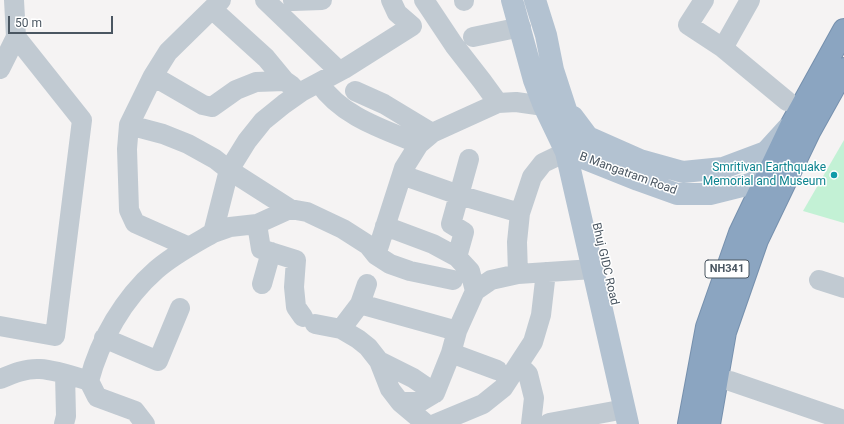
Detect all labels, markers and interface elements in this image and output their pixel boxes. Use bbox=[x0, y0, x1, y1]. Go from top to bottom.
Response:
scale bar bbox=[10, 8, 115, 34]
text: 50 m bbox=[15, 16, 42, 30]
street label: B Mangatram Road bbox=[577, 150, 679, 198]
place label: Smritivan Earthquake Memorial and Museum bbox=[703, 161, 826, 189]
marker: Smritivan Earthquake Memorial and Museum bbox=[829, 170, 839, 180]
street label: Bhuj GIDC Road bbox=[589, 221, 621, 307]
road number: NH341 bbox=[705, 260, 749, 278]

